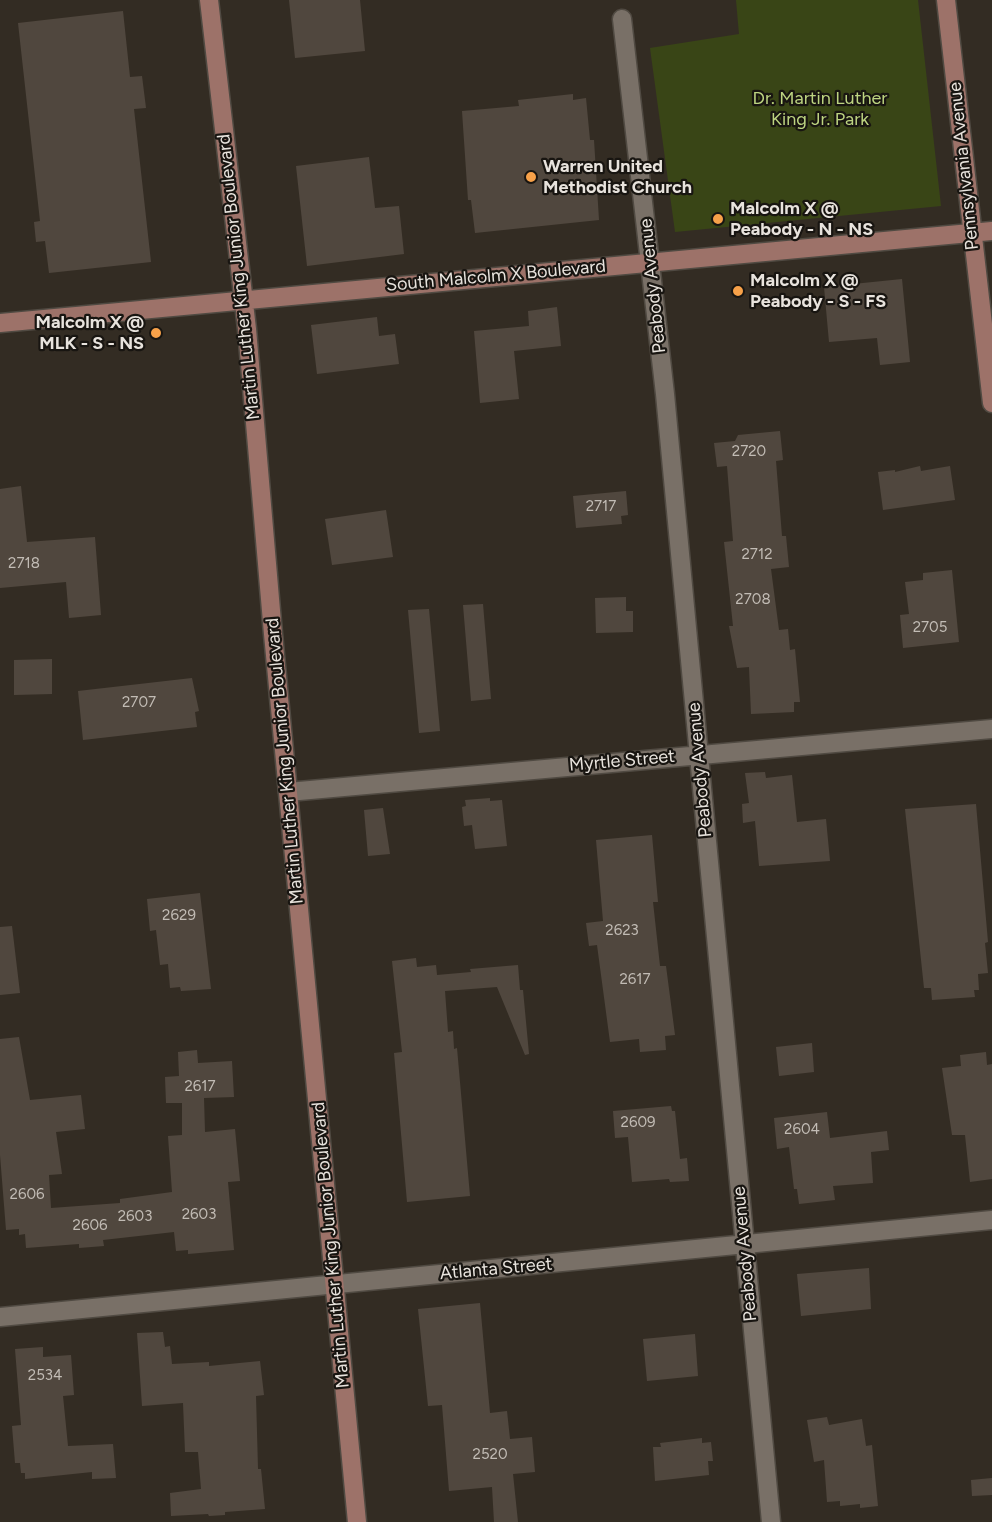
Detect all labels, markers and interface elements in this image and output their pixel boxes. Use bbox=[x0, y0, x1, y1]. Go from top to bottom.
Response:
street label: Pennsylvania Avenue bbox=[944, 81, 984, 251]
park label: Dr. Martin Luther King Jr. Park bbox=[753, 88, 887, 130]
street label: Martin Luther King Junior Boulevard bbox=[213, 133, 265, 421]
place label: Warren United Methodist Church bbox=[543, 156, 692, 198]
marker: Warren United Methodist Church bbox=[524, 170, 538, 184]
place label: Malcolm X @ Peabody - N - NS bbox=[730, 198, 873, 240]
marker: Malcolm X @ Peabody - N - NS bbox=[711, 212, 725, 226]
street label: Peabody Avenue bbox=[635, 217, 671, 355]
street label: South Malcolm X Boulevard bbox=[385, 256, 607, 296]
place label: Malcolm X @ Peabody - S - FS bbox=[750, 270, 886, 312]
marker: Malcolm X @ Peabody - S - FS bbox=[731, 284, 745, 298]
place label: Malcolm X @ MLK - S - NS bbox=[35, 312, 144, 354]
marker: Malcolm X @ MLK - S - NS bbox=[149, 326, 163, 340]
house number: 2720 bbox=[732, 443, 766, 461]
house number: 2717 bbox=[586, 498, 616, 516]
house number: 2712 bbox=[741, 546, 773, 564]
house number: 2718 bbox=[8, 555, 40, 573]
house number: 2708 bbox=[735, 591, 771, 609]
street label: Martin Luther King Junior Boulevard bbox=[262, 617, 308, 905]
house number: 2705 bbox=[913, 619, 947, 637]
house number: 2707 bbox=[122, 694, 156, 712]
street label: Peabody Avenue bbox=[683, 702, 717, 838]
street label: Myrtle Street bbox=[568, 746, 676, 776]
house number: 2629 bbox=[162, 907, 196, 925]
house number: 2623 bbox=[605, 922, 639, 940]
house number: 2617 bbox=[619, 971, 651, 989]
house number: 2617 bbox=[184, 1078, 216, 1096]
street label: Martin Luther King Junior Boulevard bbox=[308, 1101, 354, 1389]
house number: 2609 bbox=[621, 1114, 655, 1132]
house number: 2604 bbox=[784, 1121, 820, 1139]
house number: 2606 bbox=[10, 1186, 44, 1204]
street label: Peabody Avenue bbox=[728, 1186, 762, 1322]
house number: 2603 bbox=[182, 1206, 216, 1224]
house number: 2603 bbox=[118, 1208, 152, 1226]
house number: 2606 bbox=[73, 1217, 107, 1235]
street label: Atlanta Street bbox=[439, 1253, 553, 1285]
house number: 2534 bbox=[28, 1367, 62, 1385]
house number: 2520 bbox=[472, 1446, 508, 1464]

